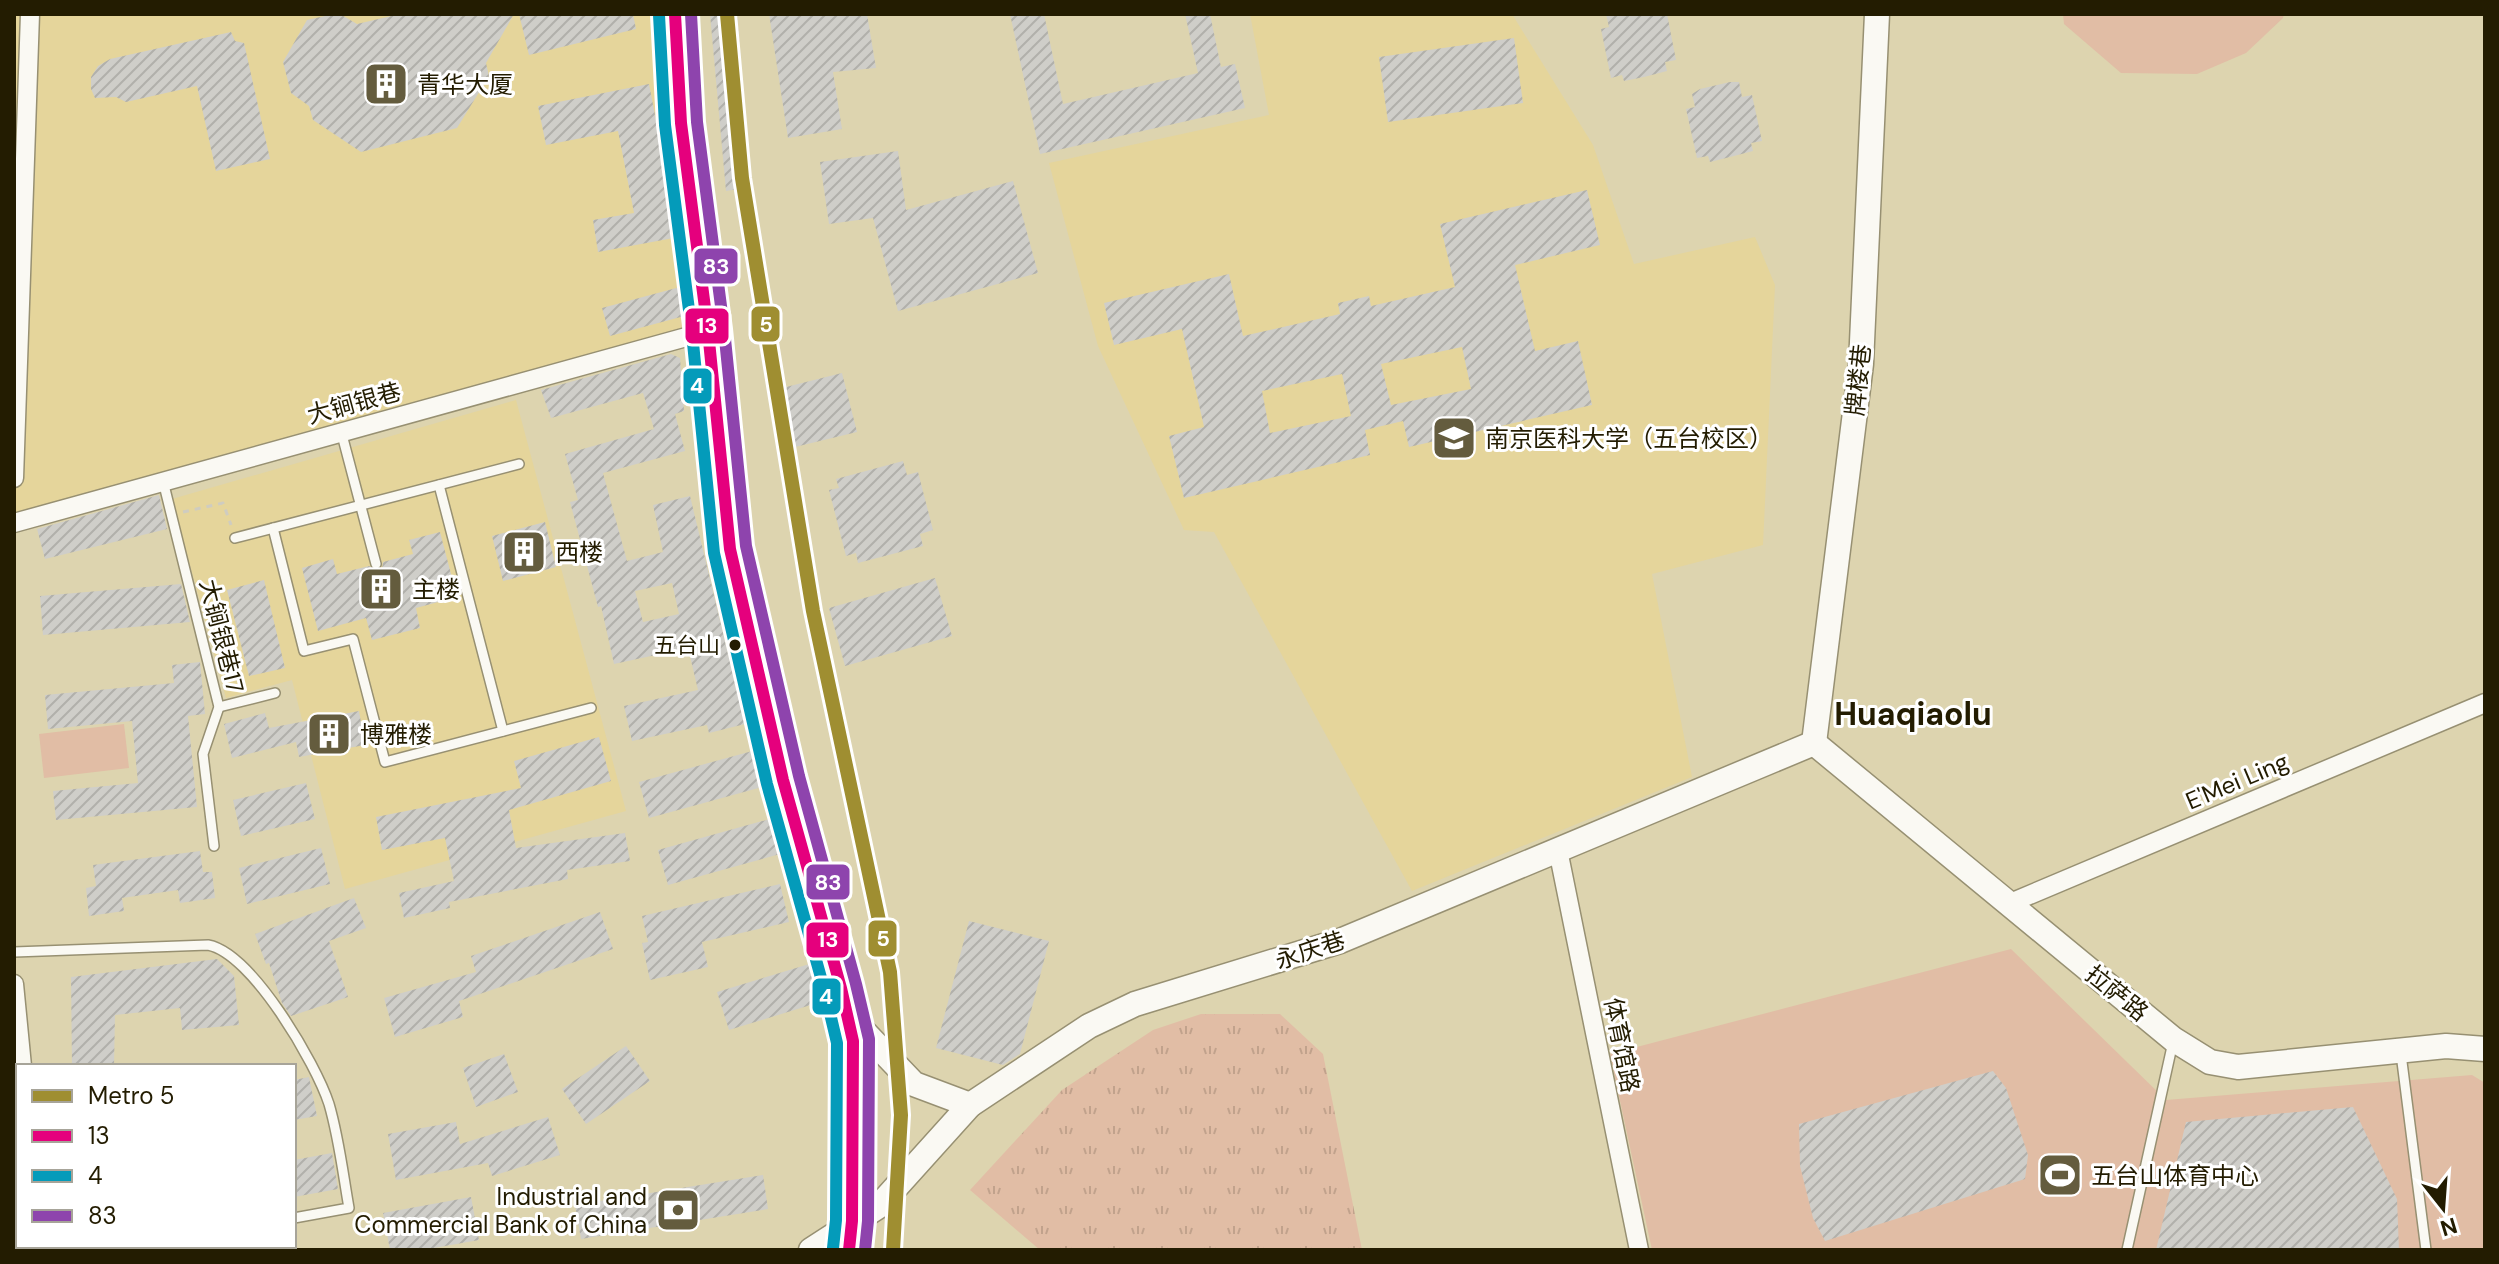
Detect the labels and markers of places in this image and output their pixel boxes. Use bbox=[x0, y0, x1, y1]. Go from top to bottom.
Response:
building icon: 青华大厦 bbox=[362, 60, 410, 108]
place label: 青华大厦 bbox=[417, 69, 513, 100]
school or university icon: 南京医科大学（五台校区） bbox=[1430, 414, 1478, 462]
place label: 南京医科大学（五台校区） bbox=[1485, 423, 1773, 454]
building icon: 西楼 bbox=[500, 528, 548, 576]
place label: 西楼 bbox=[555, 537, 603, 568]
building icon: 主楼 bbox=[357, 565, 405, 613]
place label: 主楼 bbox=[412, 574, 460, 605]
place label: 五台山 bbox=[654, 631, 720, 660]
marker: 五台山 bbox=[727, 637, 743, 653]
building icon: 博雅楼 bbox=[305, 710, 353, 758]
place label: 博雅楼 bbox=[360, 719, 432, 750]
sports icon: 五台山体育中心 bbox=[2036, 1151, 2084, 1199]
place label: 五台山体育中心 bbox=[2091, 1160, 2259, 1191]
place label: Industrial and Commercial Bank of China bbox=[354, 1181, 647, 1240]
bank icon: Industrial and Commercial Bank of China bbox=[654, 1186, 702, 1234]

